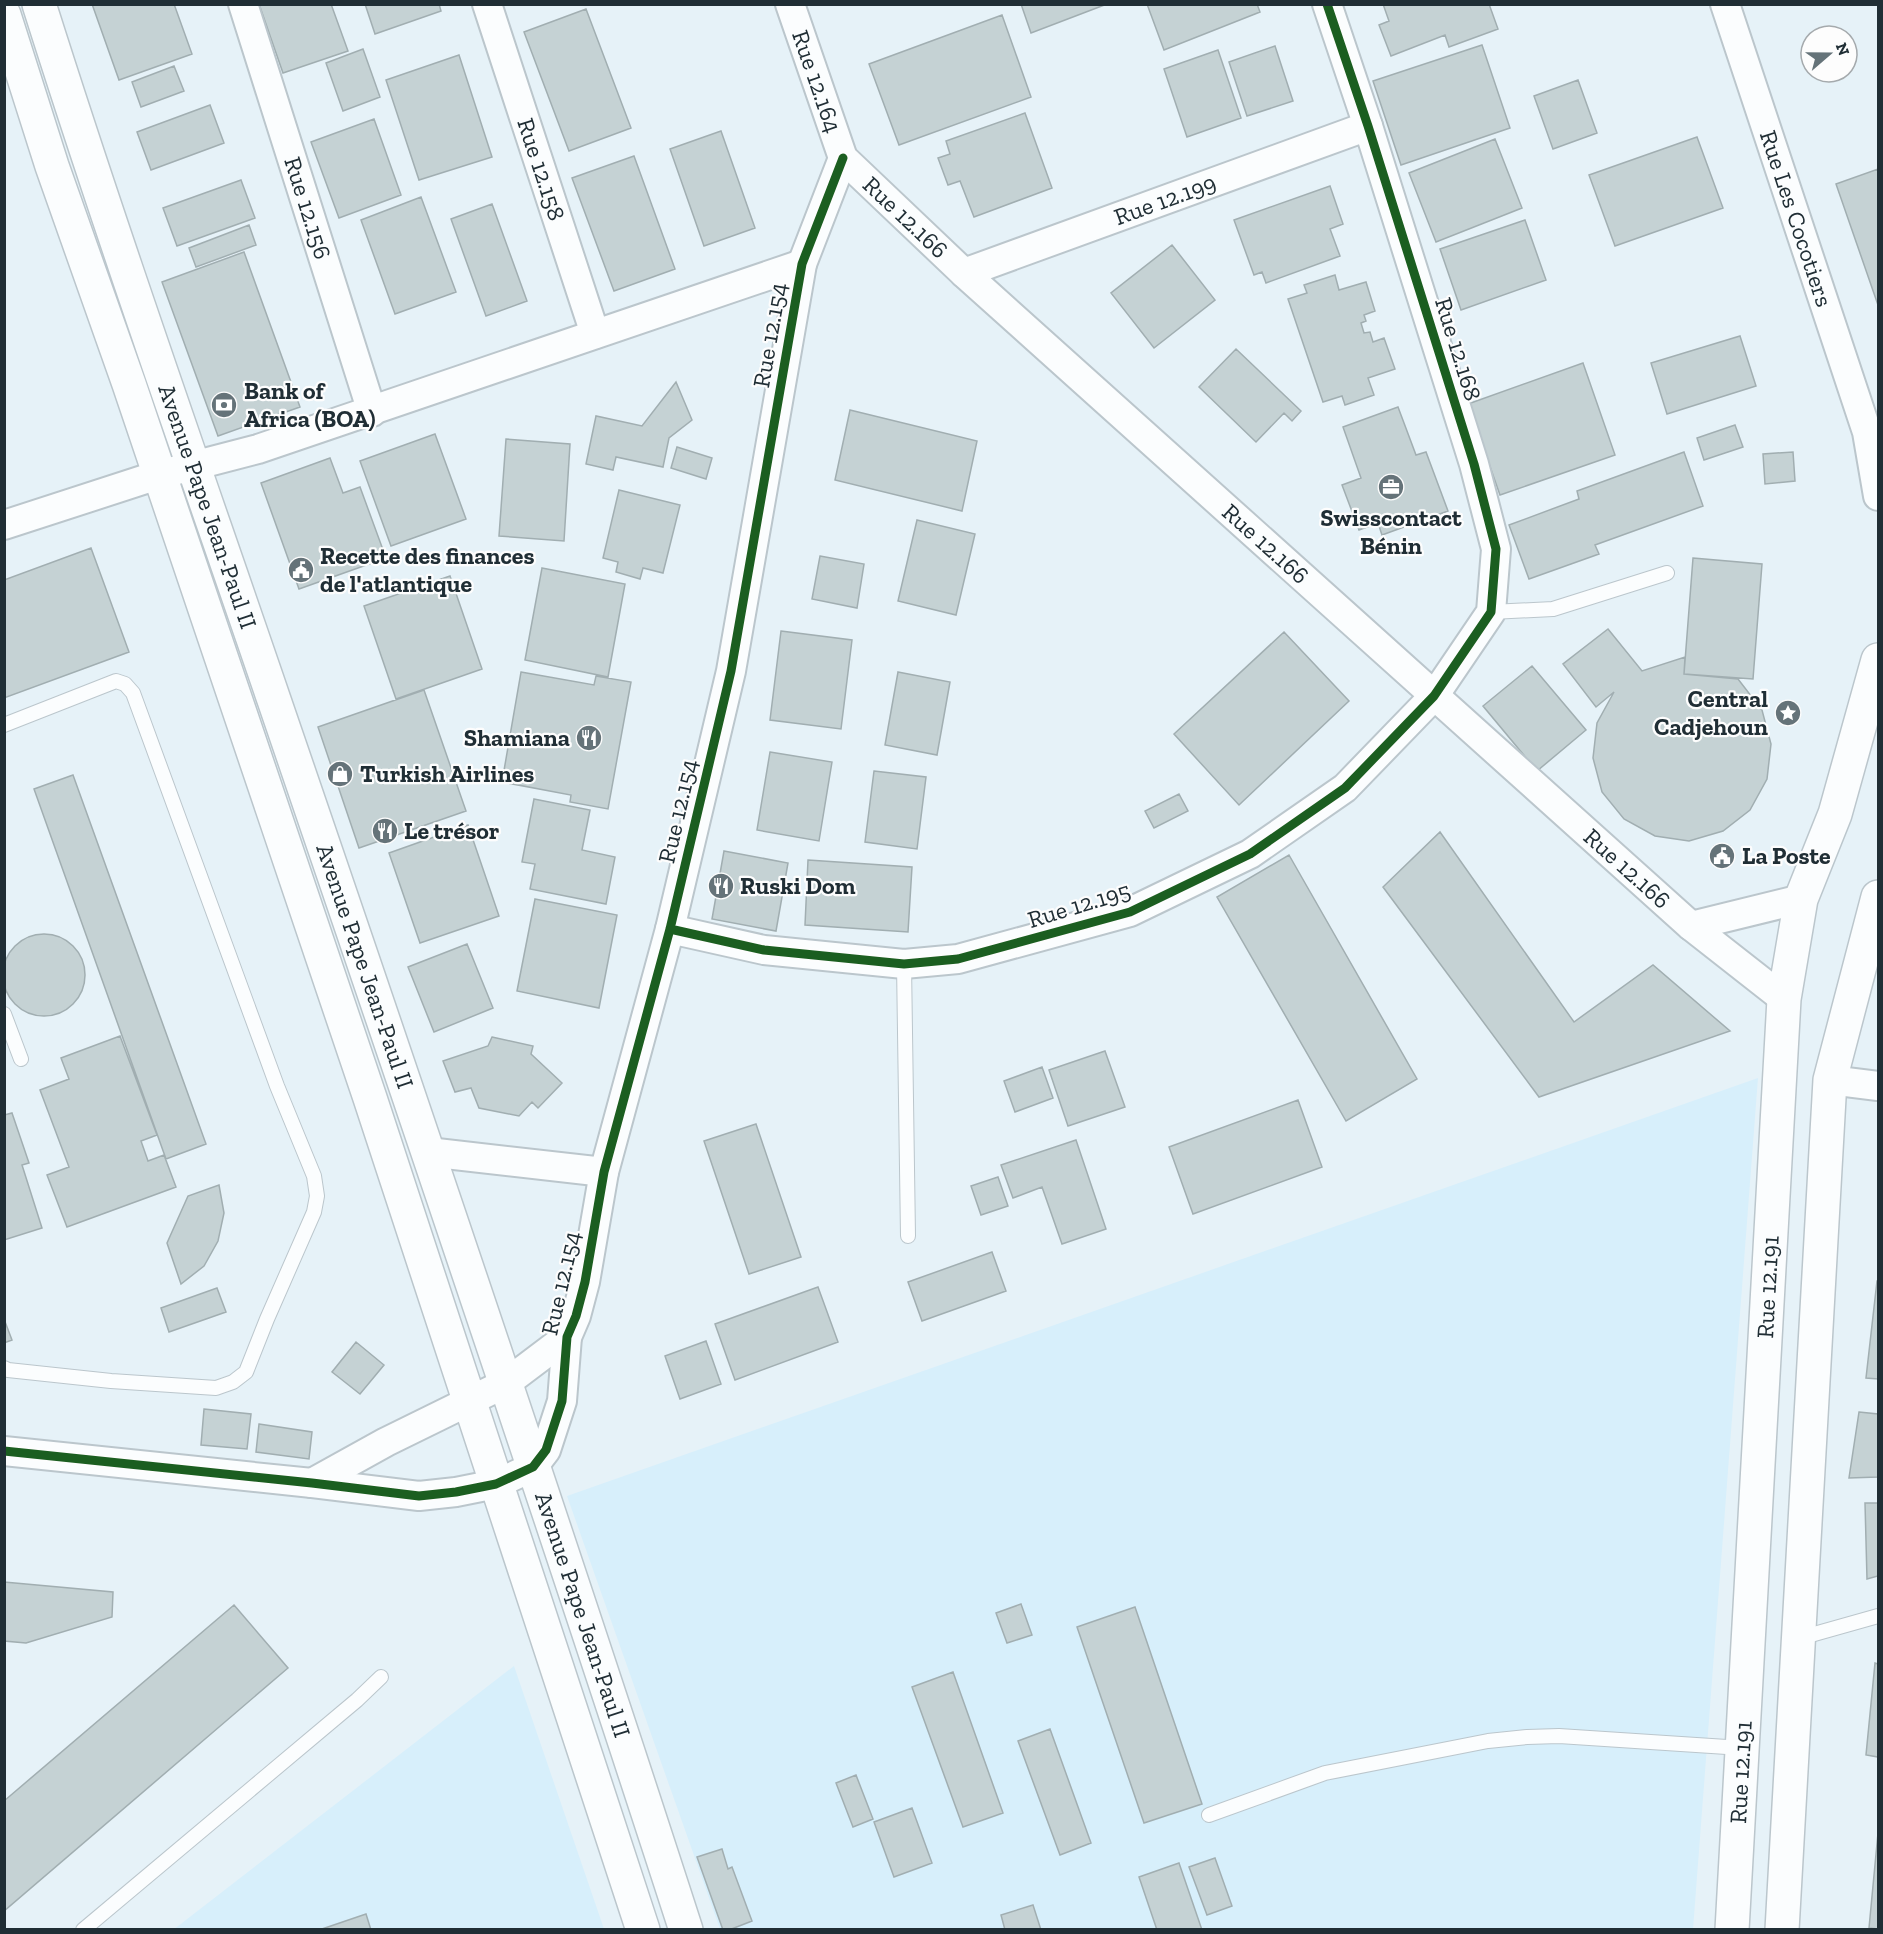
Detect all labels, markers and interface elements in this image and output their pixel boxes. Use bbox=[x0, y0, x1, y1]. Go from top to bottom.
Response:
north arrow bbox=[1799, 24, 1859, 84]
street label: Rue 12.164 bbox=[786, 26, 848, 137]
text: N bbox=[1832, 40, 1854, 58]
street label: Rue 12.158 bbox=[511, 114, 572, 224]
street label: Rue Les Cocotiers bbox=[1754, 126, 1839, 310]
street label: Rue 12.156 bbox=[278, 153, 338, 263]
street label: Rue 12.199 bbox=[1110, 168, 1220, 231]
street label: Rue 12.166 bbox=[857, 170, 954, 264]
street label: Rue 12.154 bbox=[746, 280, 793, 390]
street label: Rue 12.168 bbox=[1429, 294, 1488, 404]
place label: Bank of Africa (BOA) bbox=[244, 376, 375, 433]
street label: Avenue Pape Jean-Paul II bbox=[152, 380, 263, 633]
bank icon: Bank of Africa (BOA) bbox=[209, 390, 239, 420]
office icon: Swisscontact Bénin bbox=[1376, 472, 1406, 502]
street label: Rue 12.166 bbox=[1216, 497, 1315, 590]
place label: Swisscontact Bénin bbox=[1320, 503, 1462, 560]
place label: Recette des finances de l'atlantique bbox=[320, 541, 534, 598]
public building icon: Recette des finances de l'atlantique bbox=[286, 555, 316, 585]
place label: Central Cadjehoun bbox=[1654, 684, 1768, 741]
place icon: Central Cadjehoun bbox=[1773, 698, 1803, 728]
place label: Shamiana bbox=[464, 723, 570, 752]
restaurant icon: Shamiana bbox=[574, 723, 604, 753]
street label: Rue 12.154 bbox=[651, 756, 704, 866]
shop icon: Turkish Airlines bbox=[325, 759, 355, 789]
place label: Turkish Airlines bbox=[360, 759, 534, 788]
restaurant icon: Le trésor bbox=[370, 816, 400, 846]
place label: Le trésor bbox=[404, 816, 500, 845]
street label: Rue 12.166 bbox=[1578, 822, 1677, 915]
street label: Avenue Pape Jean-Paul II bbox=[310, 840, 420, 1092]
public building icon: La Poste bbox=[1707, 841, 1737, 871]
place label: La Poste bbox=[1742, 841, 1831, 870]
restaurant icon: Ruski Dom bbox=[706, 871, 736, 901]
place label: Ruski Dom bbox=[740, 871, 856, 900]
street label: Rue 12.195 bbox=[1024, 875, 1134, 934]
street label: Rue 12.154 bbox=[534, 1228, 587, 1338]
street label: Rue 12.191 bbox=[1750, 1235, 1785, 1339]
street label: Avenue Pape Jean-Paul II bbox=[529, 1488, 637, 1741]
street label: Rue 12.191 bbox=[1723, 1720, 1758, 1824]

